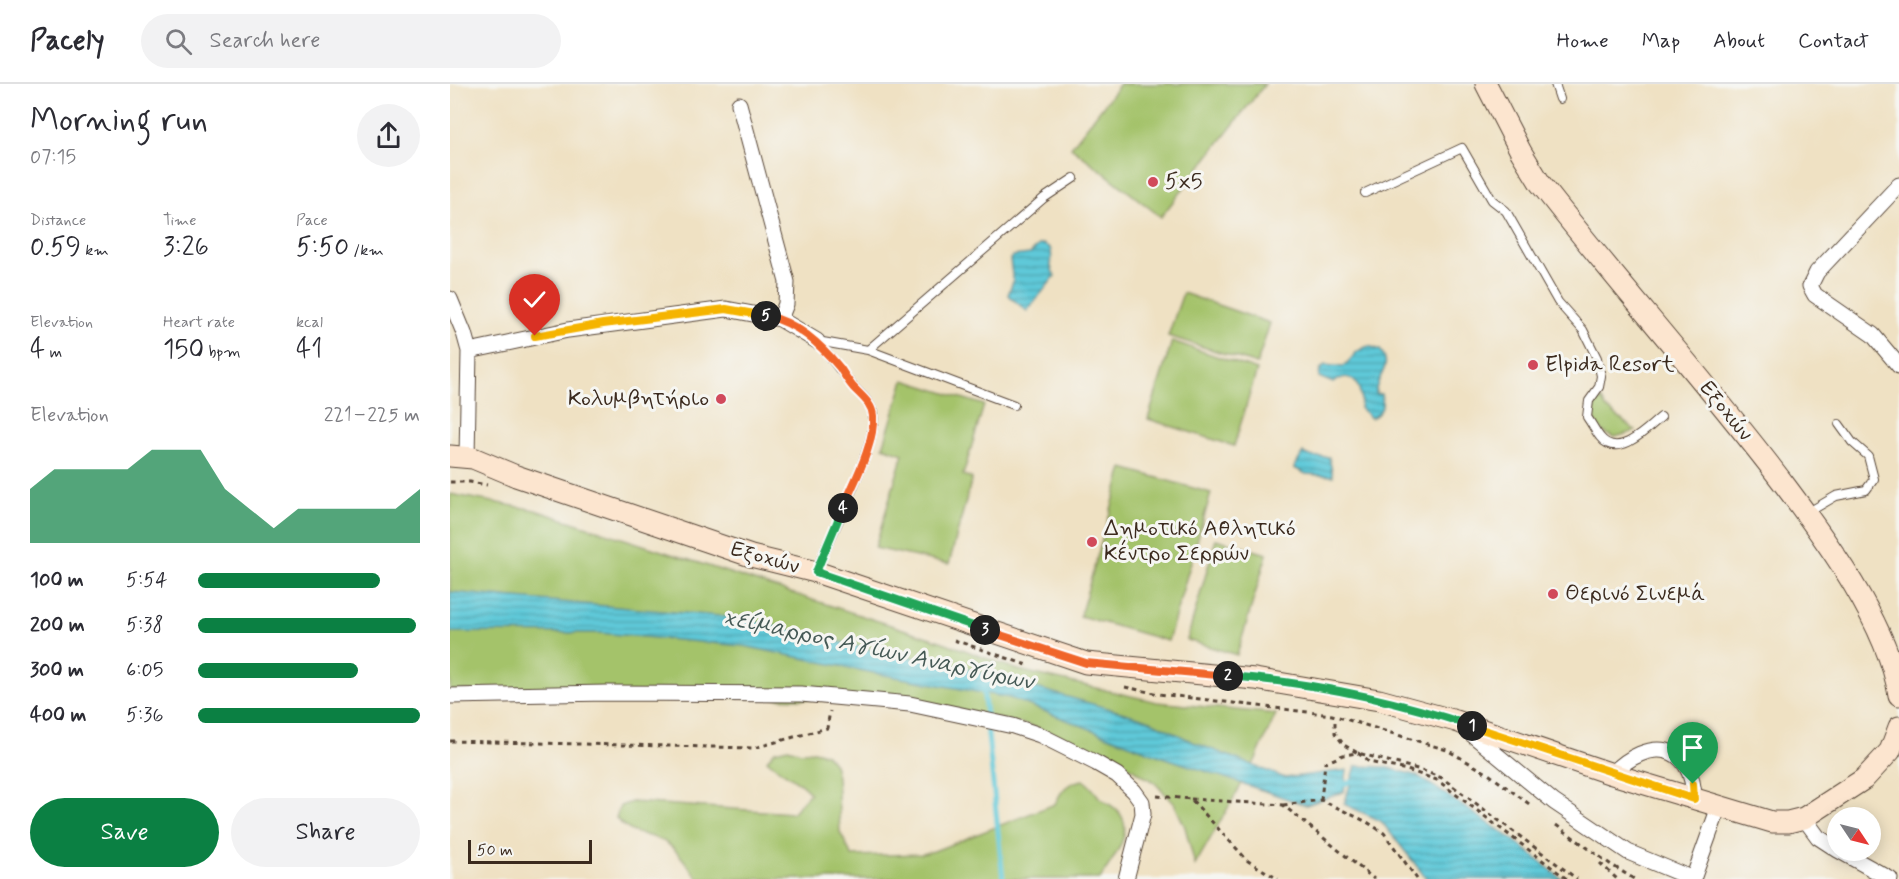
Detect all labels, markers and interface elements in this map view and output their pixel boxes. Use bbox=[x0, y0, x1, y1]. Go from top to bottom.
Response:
search box bbox=[141, 14, 561, 68]
text: Pacely bbox=[30, 23, 105, 60]
icon: search bbox=[162, 25, 195, 58]
text: Search here bbox=[210, 27, 320, 55]
text: Home bbox=[1557, 27, 1609, 55]
text: Map bbox=[1642, 27, 1680, 55]
text: About bbox=[1713, 27, 1765, 55]
text: Contact bbox=[1798, 27, 1869, 55]
text: Morning run bbox=[30, 99, 208, 143]
button: share bbox=[357, 104, 420, 167]
text: 07:15 bbox=[30, 144, 76, 171]
place label: 5x5 bbox=[1165, 168, 1203, 196]
marker: 5x5 bbox=[1146, 175, 1160, 189]
text: Distance bbox=[30, 210, 86, 231]
text: Time bbox=[163, 210, 197, 231]
text: Pace bbox=[296, 210, 328, 231]
text: 0.59 bbox=[30, 231, 81, 265]
text: 3:26 bbox=[163, 231, 209, 265]
text: 5:50 bbox=[296, 231, 349, 265]
text: km bbox=[81, 240, 109, 261]
text: /km bbox=[349, 240, 384, 261]
pin bbox=[509, 274, 560, 336]
icon: check bbox=[518, 283, 551, 316]
pin: 5 bbox=[751, 301, 781, 331]
text: 5 bbox=[761, 305, 771, 326]
text: Elevation bbox=[30, 312, 93, 333]
text: Heart rate bbox=[163, 312, 235, 333]
text: kcal bbox=[296, 312, 323, 333]
text: 4 bbox=[30, 333, 45, 367]
text: 150 bbox=[163, 333, 204, 367]
text: 41 bbox=[296, 333, 322, 367]
text: m bbox=[45, 342, 62, 363]
text: bpm bbox=[204, 342, 241, 363]
place label: Elpida Resort bbox=[1545, 351, 1674, 379]
marker: Elpida Resort bbox=[1526, 358, 1540, 372]
street label: Εξοχών bbox=[1693, 375, 1759, 447]
place label: Κολυμβητήριο bbox=[568, 385, 709, 413]
marker: Κολυμβητήριο bbox=[714, 392, 728, 406]
text: Elevation bbox=[30, 402, 109, 429]
text: 221–225 m bbox=[324, 402, 420, 429]
pin: 4 bbox=[828, 493, 858, 523]
text: 4 bbox=[838, 497, 848, 518]
place label: Δημοτικό Αθλητικό Κέντρο Σερρών bbox=[1104, 515, 1296, 568]
street label: Εξοχών bbox=[728, 535, 803, 581]
marker: Δημοτικό Αθλητικό Κέντρο Σερρών bbox=[1085, 535, 1099, 549]
text: 100 m bbox=[30, 567, 84, 594]
text: 5:54 bbox=[126, 567, 167, 594]
place label: Θερινό Σινεμά bbox=[1565, 580, 1705, 608]
marker: Θερινό Σινεμά bbox=[1546, 587, 1560, 601]
water label: χείμαρρος Αγίων Αναργύρων bbox=[720, 602, 1038, 699]
text: 200 m bbox=[30, 612, 85, 639]
text: 5:38 bbox=[126, 612, 163, 639]
pin: 3 bbox=[970, 615, 1000, 645]
text: 3 bbox=[981, 619, 989, 640]
text: 300 m bbox=[30, 657, 84, 684]
text: 6:05 bbox=[126, 657, 163, 684]
pin: 2 bbox=[1213, 661, 1243, 691]
text: 2 bbox=[1224, 665, 1232, 686]
text: 400 m bbox=[30, 702, 86, 729]
text: 5:36 bbox=[126, 702, 163, 729]
pin: 1 bbox=[1457, 711, 1487, 741]
text: 1 bbox=[1468, 715, 1476, 736]
pin bbox=[1667, 722, 1718, 784]
icon: arrive bbox=[1676, 731, 1709, 764]
button: Save bbox=[30, 798, 219, 867]
button: Share bbox=[231, 798, 420, 867]
north arrow bbox=[1827, 807, 1881, 861]
map controls bbox=[1827, 807, 1881, 861]
scale bar bbox=[468, 837, 592, 864]
text: 50 m bbox=[477, 840, 513, 861]

